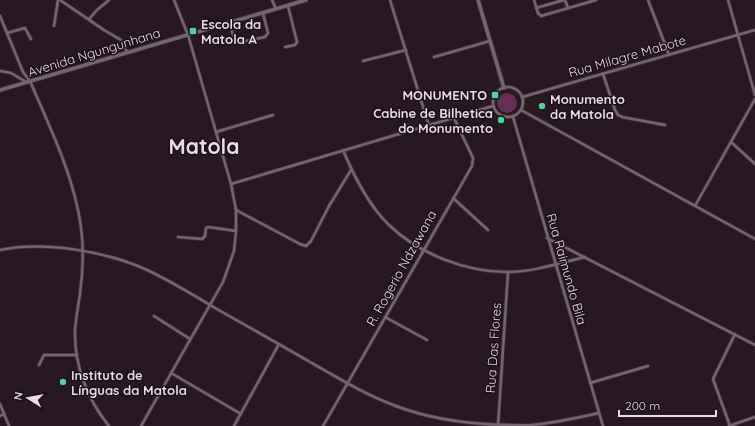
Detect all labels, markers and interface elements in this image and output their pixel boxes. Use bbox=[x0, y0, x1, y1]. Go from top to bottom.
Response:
place label: Escola da Matola A bbox=[201, 16, 261, 47]
street label: Avenida Ngungunhana bbox=[26, 24, 162, 80]
marker: Escola da Matola A bbox=[188, 26, 198, 36]
street label: Rua Milagre Mabote bbox=[566, 32, 688, 80]
place label: MONUMENTO bbox=[402, 87, 487, 103]
marker: MONUMENTO bbox=[490, 90, 500, 100]
place label: Monumento da Matola bbox=[550, 91, 625, 122]
marker: Monumento da Matola bbox=[537, 101, 547, 111]
place label: Cabine de Bilhetica do Monumento bbox=[373, 105, 493, 136]
marker: Cabine de Bilhetica do Monumento bbox=[496, 115, 506, 125]
district label: Matola bbox=[169, 133, 239, 159]
street label: R. Rogerio Ndzawana bbox=[362, 207, 440, 329]
street label: Rua Raimundo Bila bbox=[543, 212, 591, 326]
street label: Rua Das Flores bbox=[482, 302, 504, 394]
place label: Instituto de Línguas da Matola bbox=[71, 367, 187, 398]
marker: Instituto de Línguas da Matola bbox=[58, 377, 68, 387]
north arrow bbox=[8, 378, 48, 418]
text: N bbox=[11, 391, 26, 401]
scale bar bbox=[619, 392, 716, 418]
text: 200 m bbox=[625, 398, 660, 413]

